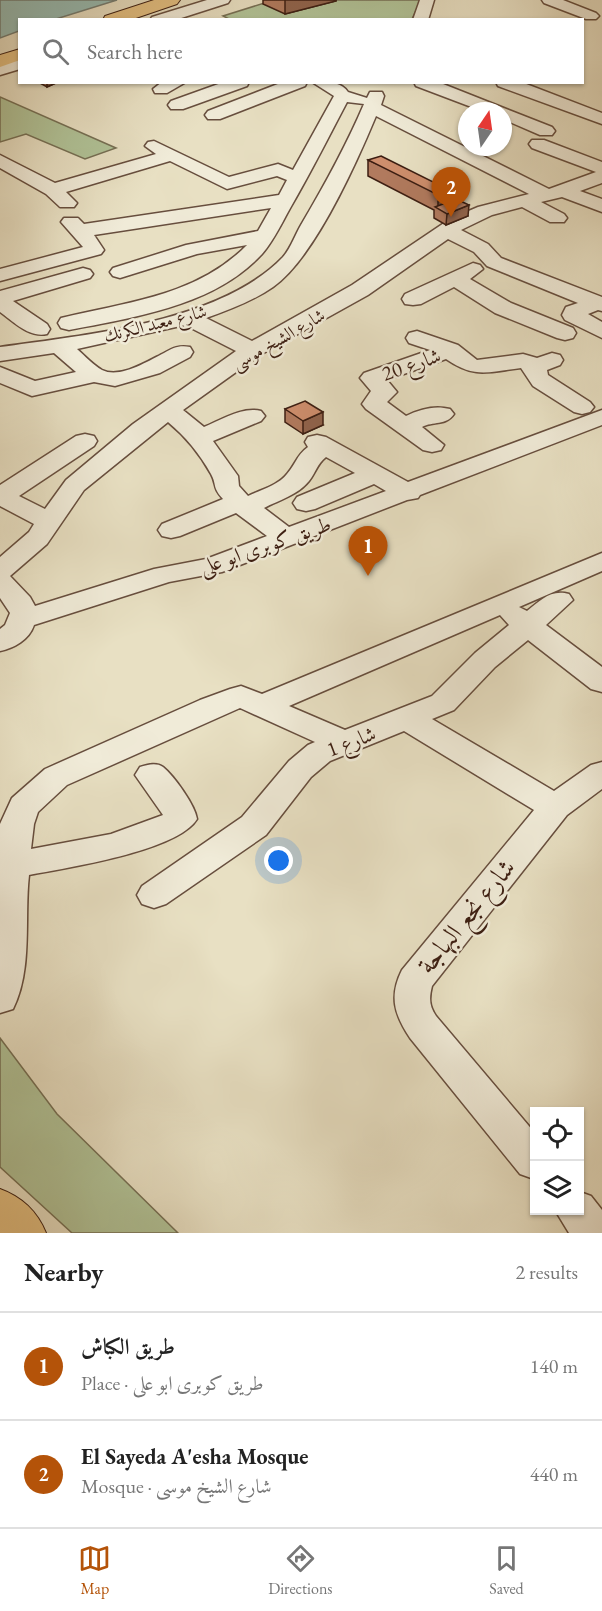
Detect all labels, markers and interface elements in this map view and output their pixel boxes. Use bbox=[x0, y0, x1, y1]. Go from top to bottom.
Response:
search box bbox=[18, 18, 584, 84]
icon: search bbox=[39, 35, 72, 68]
text: Search here bbox=[87, 37, 182, 66]
north arrow bbox=[458, 102, 512, 156]
pin: 2 bbox=[432, 168, 470, 217]
street label: شارع معبد الكرنك bbox=[101, 299, 210, 351]
street label: شارع الشيخ موسى bbox=[227, 303, 331, 379]
street label: شارع 20 bbox=[378, 341, 446, 391]
street label: طريق كوبرى ابو على bbox=[195, 510, 336, 583]
pin: 1 bbox=[348, 526, 388, 576]
street label: شارع 1 bbox=[322, 719, 381, 767]
your location bbox=[264, 846, 293, 875]
street label: شارع نجع البهاجة bbox=[409, 851, 528, 985]
map controls bbox=[530, 1107, 584, 1215]
button: locate bbox=[530, 1107, 584, 1161]
button: layers bbox=[530, 1161, 584, 1215]
text: Nearby bbox=[24, 1255, 104, 1289]
text: 2 results bbox=[515, 1259, 578, 1285]
text: طريق الكباش bbox=[81, 1332, 175, 1361]
text: 1 bbox=[38, 1353, 49, 1379]
text: 140 m bbox=[530, 1353, 578, 1379]
text: Place · طريق كوبرى ابو على bbox=[81, 1370, 264, 1396]
text: El Sayeda A'esha Mosque bbox=[81, 1442, 309, 1471]
text: 2 bbox=[38, 1461, 49, 1487]
text: 440 m bbox=[530, 1461, 578, 1487]
text: Mosque · شارع الشيخ موسى bbox=[81, 1473, 272, 1499]
tab: Map bbox=[78, 1542, 111, 1599]
tab: Directions bbox=[268, 1542, 333, 1599]
tab: Saved bbox=[489, 1542, 524, 1599]

